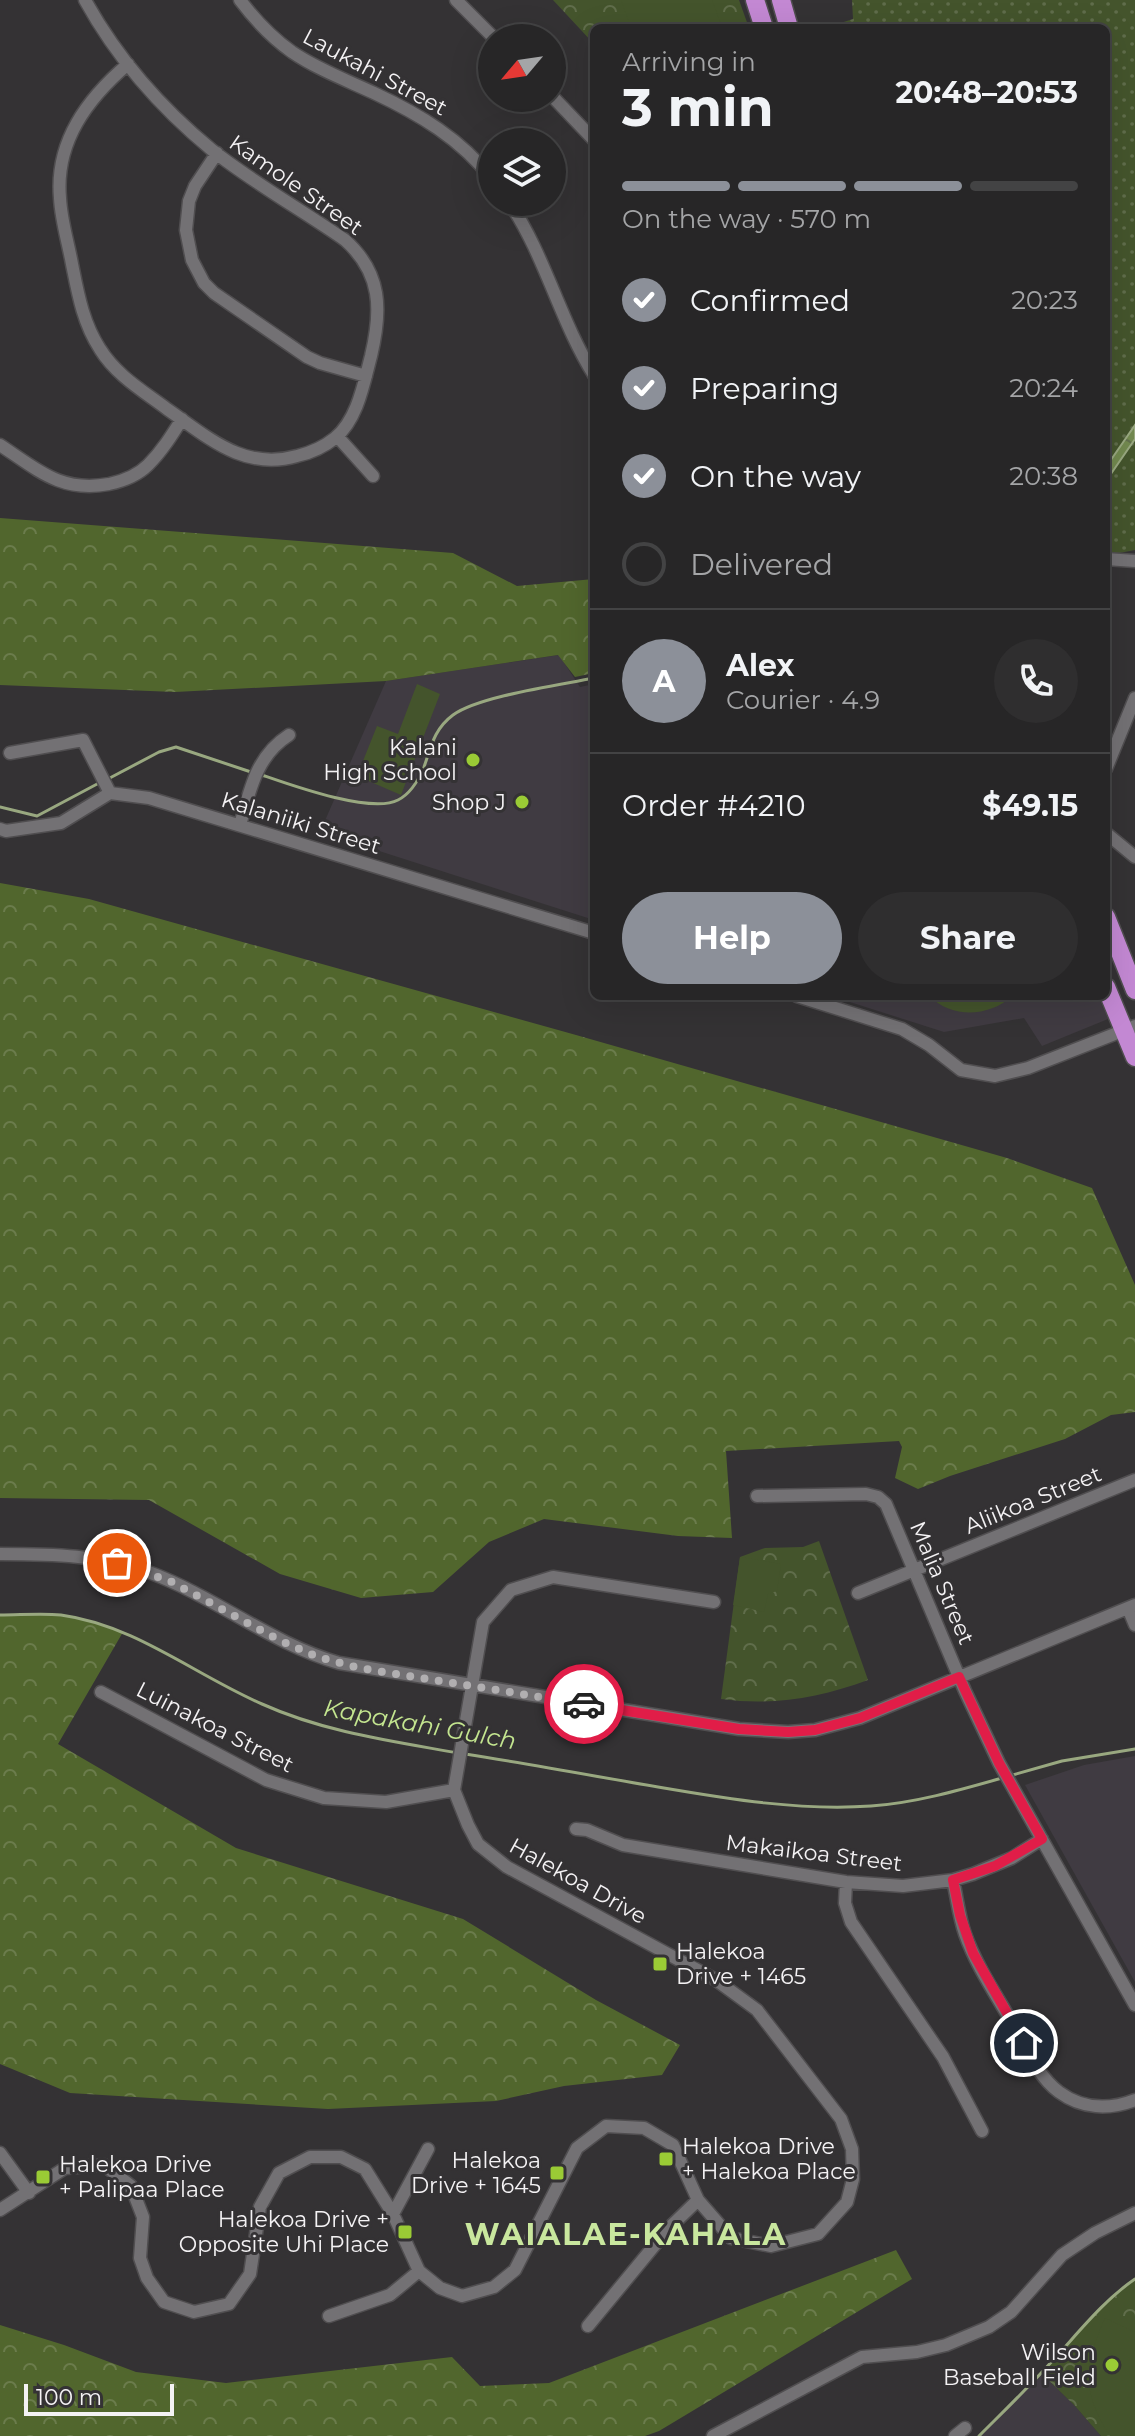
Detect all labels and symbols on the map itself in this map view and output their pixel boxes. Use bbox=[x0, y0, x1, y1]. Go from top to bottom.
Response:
street label: Laukahi Street bbox=[298, 23, 452, 121]
north arrow bbox=[478, 24, 566, 112]
street label: Kamole Street bbox=[224, 129, 368, 241]
place label: Kalani High School bbox=[323, 734, 457, 786]
marker: Kalani High School bbox=[464, 751, 482, 769]
street label: Kalaniiki Street bbox=[218, 786, 384, 860]
place label: Shop J bbox=[432, 789, 506, 816]
marker: Shop J bbox=[513, 793, 531, 811]
street label: Aliikoa Street bbox=[961, 1460, 1105, 1540]
street label: Malia Street bbox=[904, 1517, 980, 1649]
pin bbox=[83, 1529, 151, 1597]
courier bbox=[544, 1664, 624, 1744]
street label: Luinakoa Street bbox=[132, 1676, 298, 1778]
water label: Kapakahi Gulch bbox=[321, 1693, 519, 1755]
street label: Makaikoa Street bbox=[724, 1829, 904, 1877]
street label: Halekoa Drive bbox=[505, 1832, 651, 1930]
place label: Halekoa Drive + 1465 bbox=[676, 1938, 806, 1990]
marker: Halekoa Drive + 1465 bbox=[651, 1955, 669, 1973]
pin bbox=[990, 2009, 1058, 2077]
place label: Halekoa Drive + Halekoa Place bbox=[682, 2133, 856, 2185]
place label: Halekoa Drive + 1645 bbox=[411, 2147, 541, 2199]
marker: Halekoa Drive + Halekoa Place bbox=[657, 2150, 675, 2168]
place label: Halekoa Drive + Palipaa Place bbox=[59, 2151, 224, 2203]
marker: Halekoa Drive + 1645 bbox=[548, 2164, 566, 2182]
marker: Halekoa Drive + Palipaa Place bbox=[34, 2168, 52, 2186]
place label: Halekoa Drive + Opposite Uhi Place bbox=[179, 2206, 389, 2258]
district label: WAIALAE-KAHALA bbox=[465, 2216, 787, 2253]
marker: Halekoa Drive + Opposite Uhi Place bbox=[396, 2223, 414, 2241]
place label: Wilson Baseball Field bbox=[943, 2339, 1096, 2391]
marker: Wilson Baseball Field bbox=[1103, 2356, 1121, 2374]
scale bar bbox=[24, 2380, 174, 2416]

